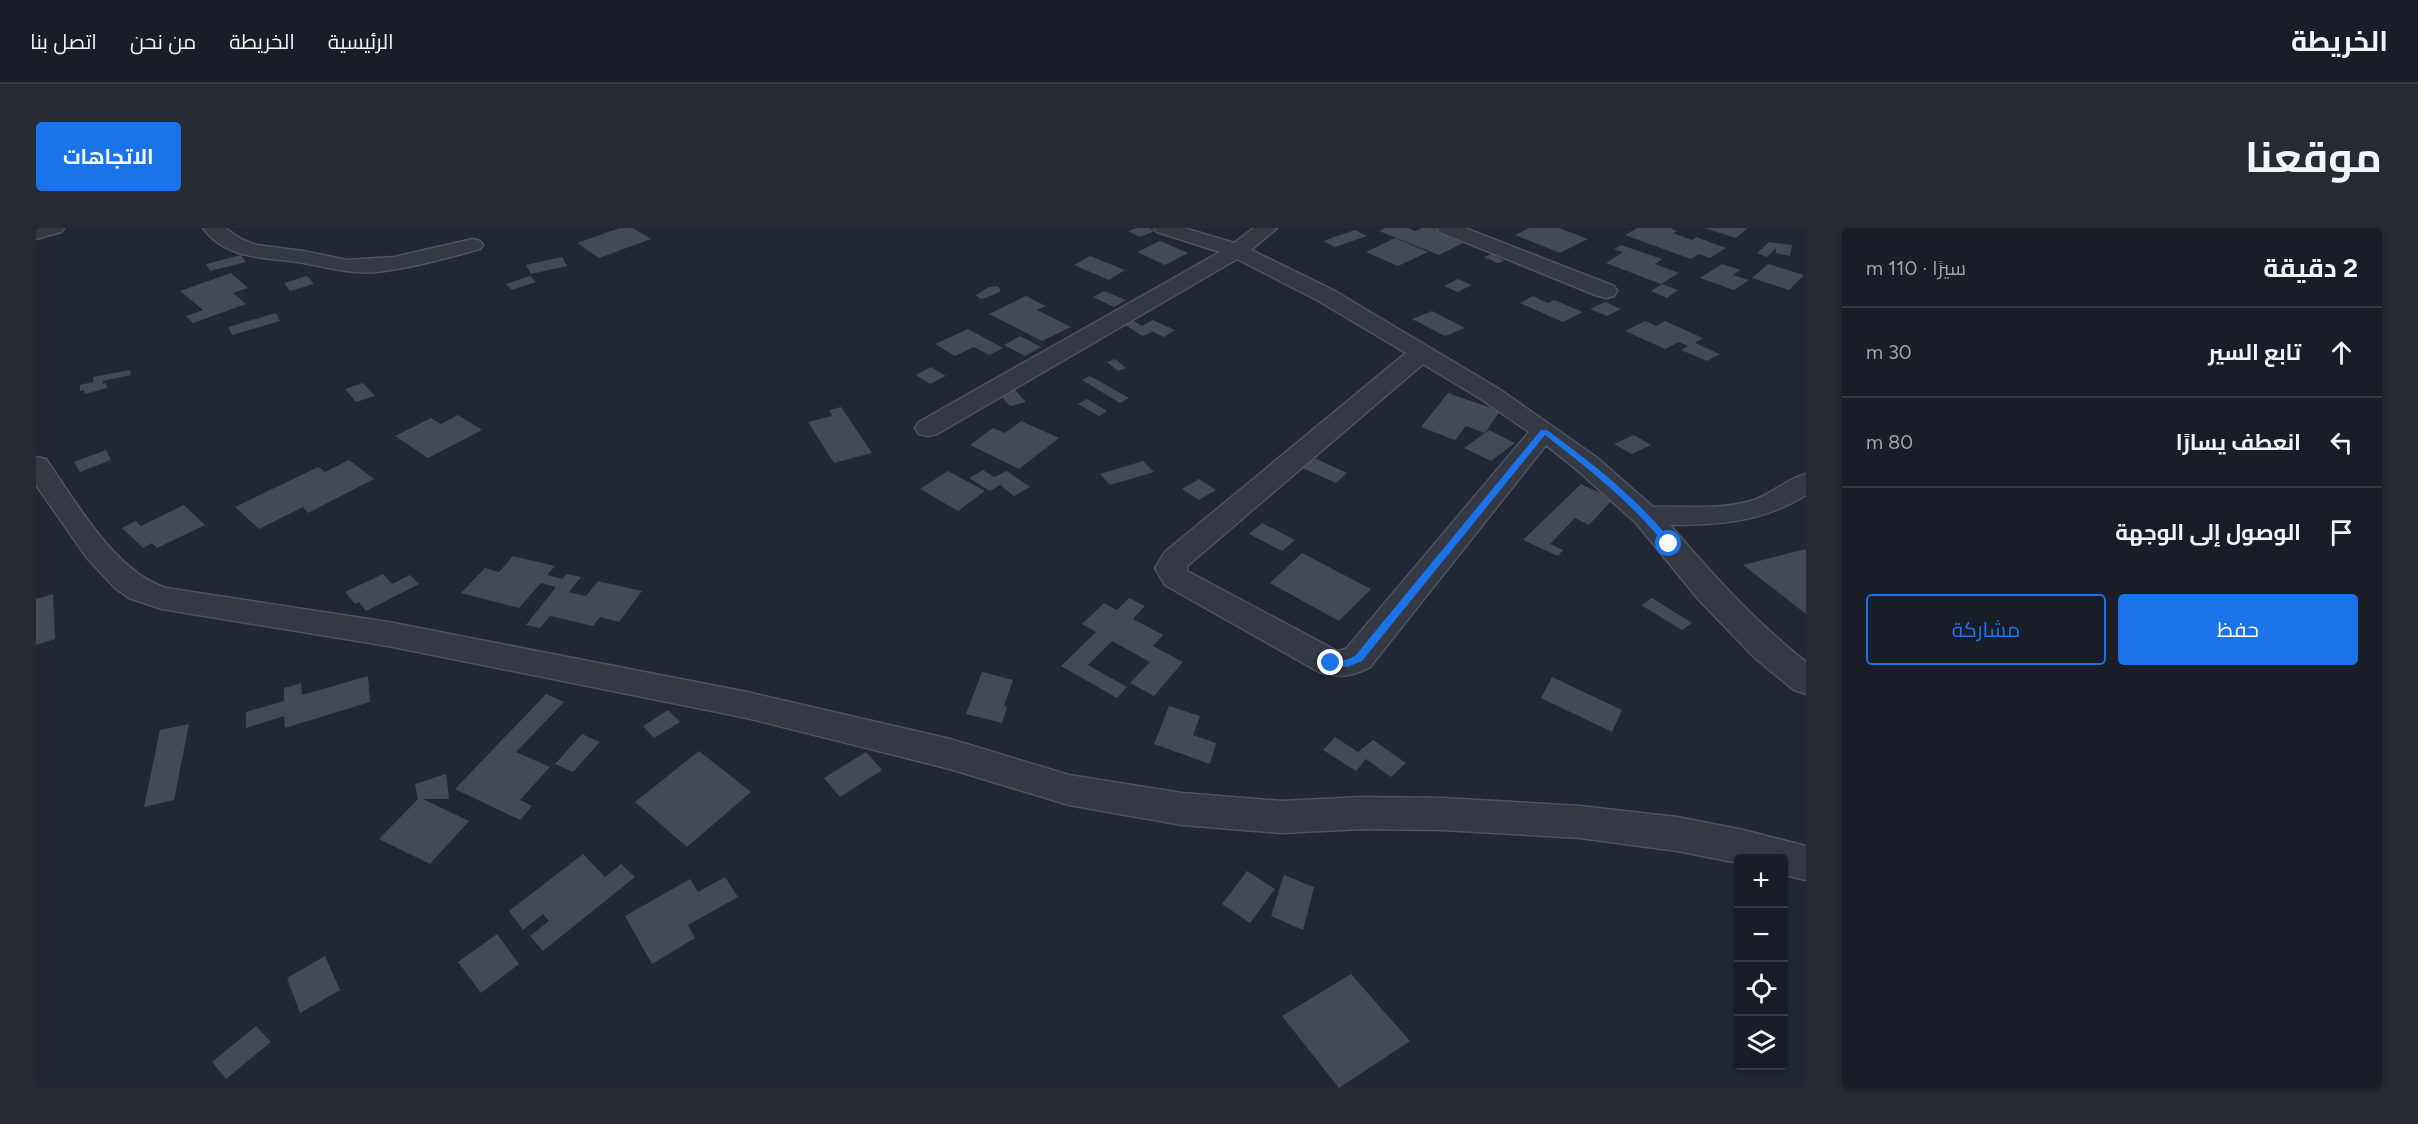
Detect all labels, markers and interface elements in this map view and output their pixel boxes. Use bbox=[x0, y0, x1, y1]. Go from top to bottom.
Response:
text: الخريطة bbox=[2291, 24, 2388, 58]
text: اتصل بنا bbox=[30, 29, 97, 54]
text: من نحن bbox=[130, 29, 196, 54]
text: الخريطة bbox=[229, 29, 295, 54]
text: الرئيسية bbox=[328, 29, 394, 54]
button: الاتجاهات bbox=[36, 122, 181, 191]
text: موقعنا bbox=[2245, 132, 2382, 183]
text: 2 دقيقة bbox=[2263, 252, 2358, 284]
text: سيرًا · 110 m bbox=[1866, 256, 1966, 280]
icon: ahead bbox=[2325, 336, 2358, 369]
text: تابع السير bbox=[2208, 339, 2301, 366]
text: 30 m bbox=[1866, 340, 1912, 364]
icon: left bbox=[2325, 426, 2358, 459]
text: انعطف يسارًا bbox=[2176, 429, 2301, 456]
text: 80 m bbox=[1866, 430, 1913, 454]
icon: arrive bbox=[2325, 516, 2358, 549]
text: الوصول إلى الوجهة bbox=[2115, 519, 2301, 546]
route start bbox=[1655, 530, 1681, 556]
button: مشاركة bbox=[1866, 594, 2106, 665]
button: حفظ bbox=[2118, 594, 2358, 665]
route end bbox=[1317, 649, 1343, 675]
map controls bbox=[1734, 854, 1788, 1070]
button: + bbox=[1734, 854, 1788, 908]
button: − bbox=[1734, 908, 1788, 962]
button: locate bbox=[1734, 962, 1788, 1016]
button: layers bbox=[1734, 1016, 1788, 1070]

